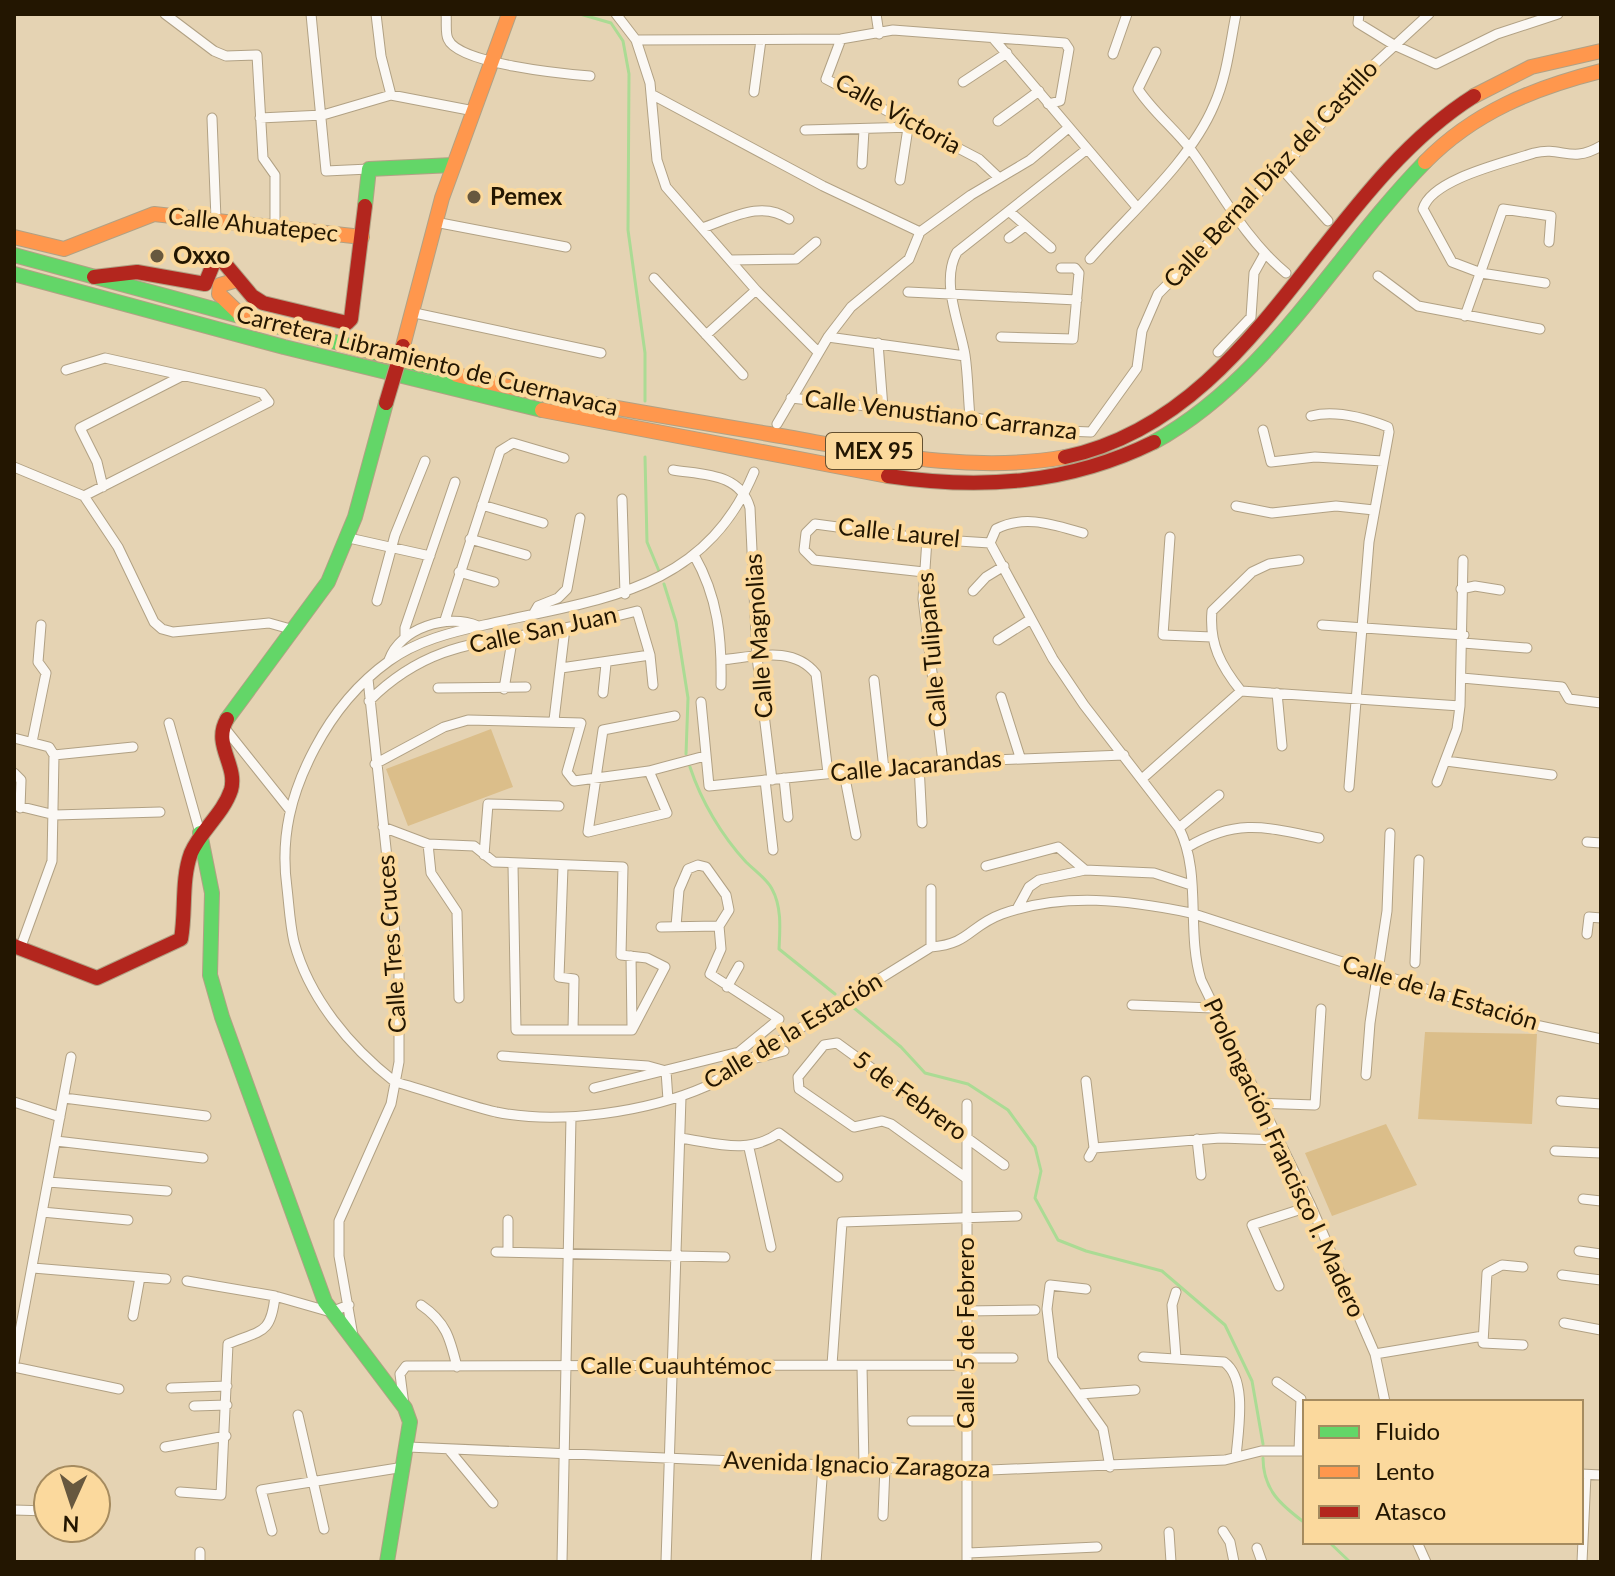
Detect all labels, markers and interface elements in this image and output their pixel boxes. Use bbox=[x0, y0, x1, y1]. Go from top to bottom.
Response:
street label: Calle Bernal Díaz del Castillo bbox=[1157, 53, 1383, 293]
street label: Calle Victoria bbox=[831, 66, 967, 159]
place label: Pemex bbox=[490, 181, 563, 210]
marker: Pemex bbox=[465, 188, 483, 206]
street label: Calle Ahuatepec bbox=[167, 200, 340, 247]
place label: Oxxo bbox=[173, 240, 230, 269]
marker: Oxxo bbox=[148, 247, 166, 265]
street label: Carretera Libramiento de Cuernavaca bbox=[233, 298, 621, 421]
street label: Calle Venustiano Carranza bbox=[803, 382, 1079, 445]
road number: MEX 95 bbox=[826, 433, 922, 469]
street label: Calle Laurel bbox=[837, 511, 962, 552]
street label: Calle Magnolias bbox=[737, 553, 778, 720]
street label: Calle Tulipanes bbox=[909, 571, 952, 729]
street label: Calle San Juan bbox=[466, 599, 619, 658]
street label: Calle Jacarandas bbox=[829, 743, 1003, 786]
street label: Calle Tres Cruces bbox=[370, 854, 411, 1034]
street label: Calle de la Estación bbox=[1339, 948, 1542, 1035]
street label: Calle de la Estación bbox=[698, 965, 887, 1094]
street label: Prolongación Francisco I. Madero bbox=[1199, 993, 1372, 1322]
street label: 5 de Febrero bbox=[848, 1044, 974, 1146]
street label: Calle 5 de Febrero bbox=[950, 1237, 979, 1429]
street label: Calle Cuauhtémoc bbox=[580, 1350, 772, 1379]
legend bbox=[1303, 1400, 1583, 1544]
text: Fluido bbox=[1375, 1416, 1440, 1445]
street label: Avenida Ignacio Zaragoza bbox=[723, 1444, 991, 1483]
text: Lento bbox=[1375, 1456, 1435, 1485]
north arrow bbox=[32, 1464, 112, 1544]
text: Atasco bbox=[1375, 1496, 1446, 1525]
text: N bbox=[62, 1511, 80, 1538]

